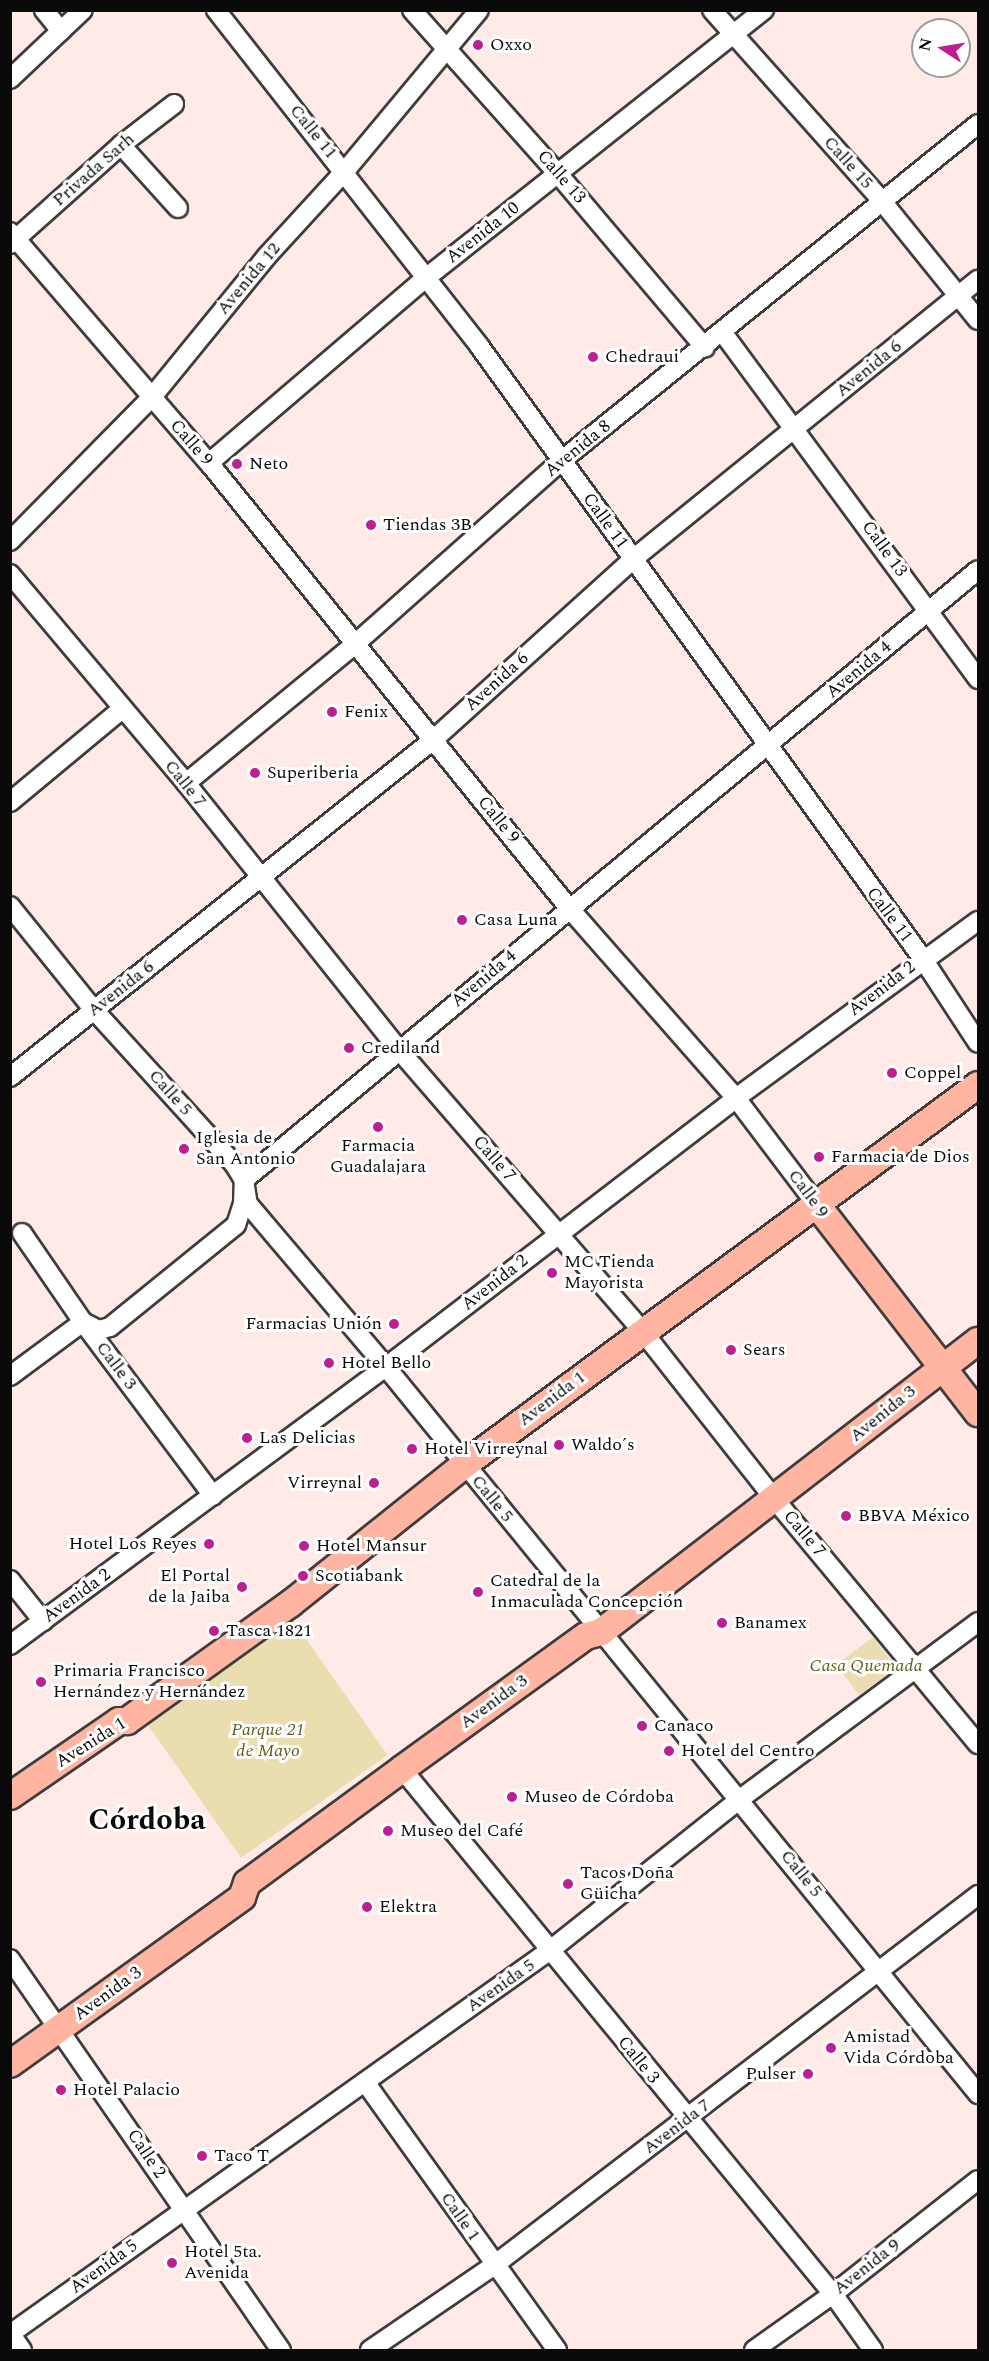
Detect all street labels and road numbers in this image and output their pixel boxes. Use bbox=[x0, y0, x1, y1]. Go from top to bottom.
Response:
street label: Calle 11 bbox=[285, 100, 341, 164]
street label: Privada Sarh bbox=[49, 129, 139, 211]
street label: Calle 15 bbox=[819, 132, 877, 194]
street label: Calle 13 bbox=[532, 146, 590, 208]
street label: Avenida 10 bbox=[442, 198, 524, 268]
street label: Avenida 12 bbox=[213, 239, 285, 319]
street label: Avenida 6 bbox=[832, 336, 906, 402]
street label: Calle 9 bbox=[165, 415, 217, 471]
street label: Avenida 8 bbox=[541, 416, 615, 482]
street label: Calle 11 bbox=[578, 489, 632, 553]
street label: Calle 13 bbox=[857, 517, 911, 581]
street label: Avenida 4 bbox=[822, 636, 896, 704]
street label: Avenida 6 bbox=[461, 648, 533, 716]
street label: Calle 7 bbox=[159, 756, 211, 812]
street label: Calle 9 bbox=[472, 792, 524, 848]
street label: Calle 11 bbox=[861, 883, 917, 947]
street label: Avenida 4 bbox=[447, 945, 521, 1013]
street label: Avenida 6 bbox=[83, 956, 159, 1022]
street label: Avenida 2 bbox=[844, 957, 920, 1021]
street label: Calle 5 bbox=[144, 1065, 196, 1121]
street label: Calle 7 bbox=[468, 1131, 520, 1187]
street label: Calle 9 bbox=[783, 1166, 833, 1222]
street label: Avenida 2 bbox=[457, 1250, 533, 1316]
street label: Calle 3 bbox=[91, 1338, 141, 1394]
street label: Avenida 1 bbox=[514, 1367, 590, 1431]
street label: Avenida 3 bbox=[846, 1381, 920, 1447]
street label: Calle 5 bbox=[466, 1471, 518, 1527]
street label: Calle 7 bbox=[778, 1506, 830, 1562]
street label: Avenida 2 bbox=[39, 1564, 115, 1628]
street label: Avenida 3 bbox=[456, 1670, 532, 1734]
street label: Avenida 1 bbox=[52, 1713, 130, 1773]
street label: Calle 5 bbox=[775, 1846, 827, 1902]
street label: Avenida 5 bbox=[463, 1955, 539, 2017]
street label: Avenida 3 bbox=[70, 1962, 146, 2026]
street label: Calle 3 bbox=[612, 2032, 664, 2088]
street label: Avenida 7 bbox=[639, 2095, 715, 2159]
street label: Calle 2 bbox=[122, 2125, 170, 2183]
street label: Calle 1 bbox=[436, 2188, 484, 2246]
street label: Avenida 9 bbox=[829, 2234, 905, 2300]
street label: Avenida 5 bbox=[66, 2235, 142, 2299]

